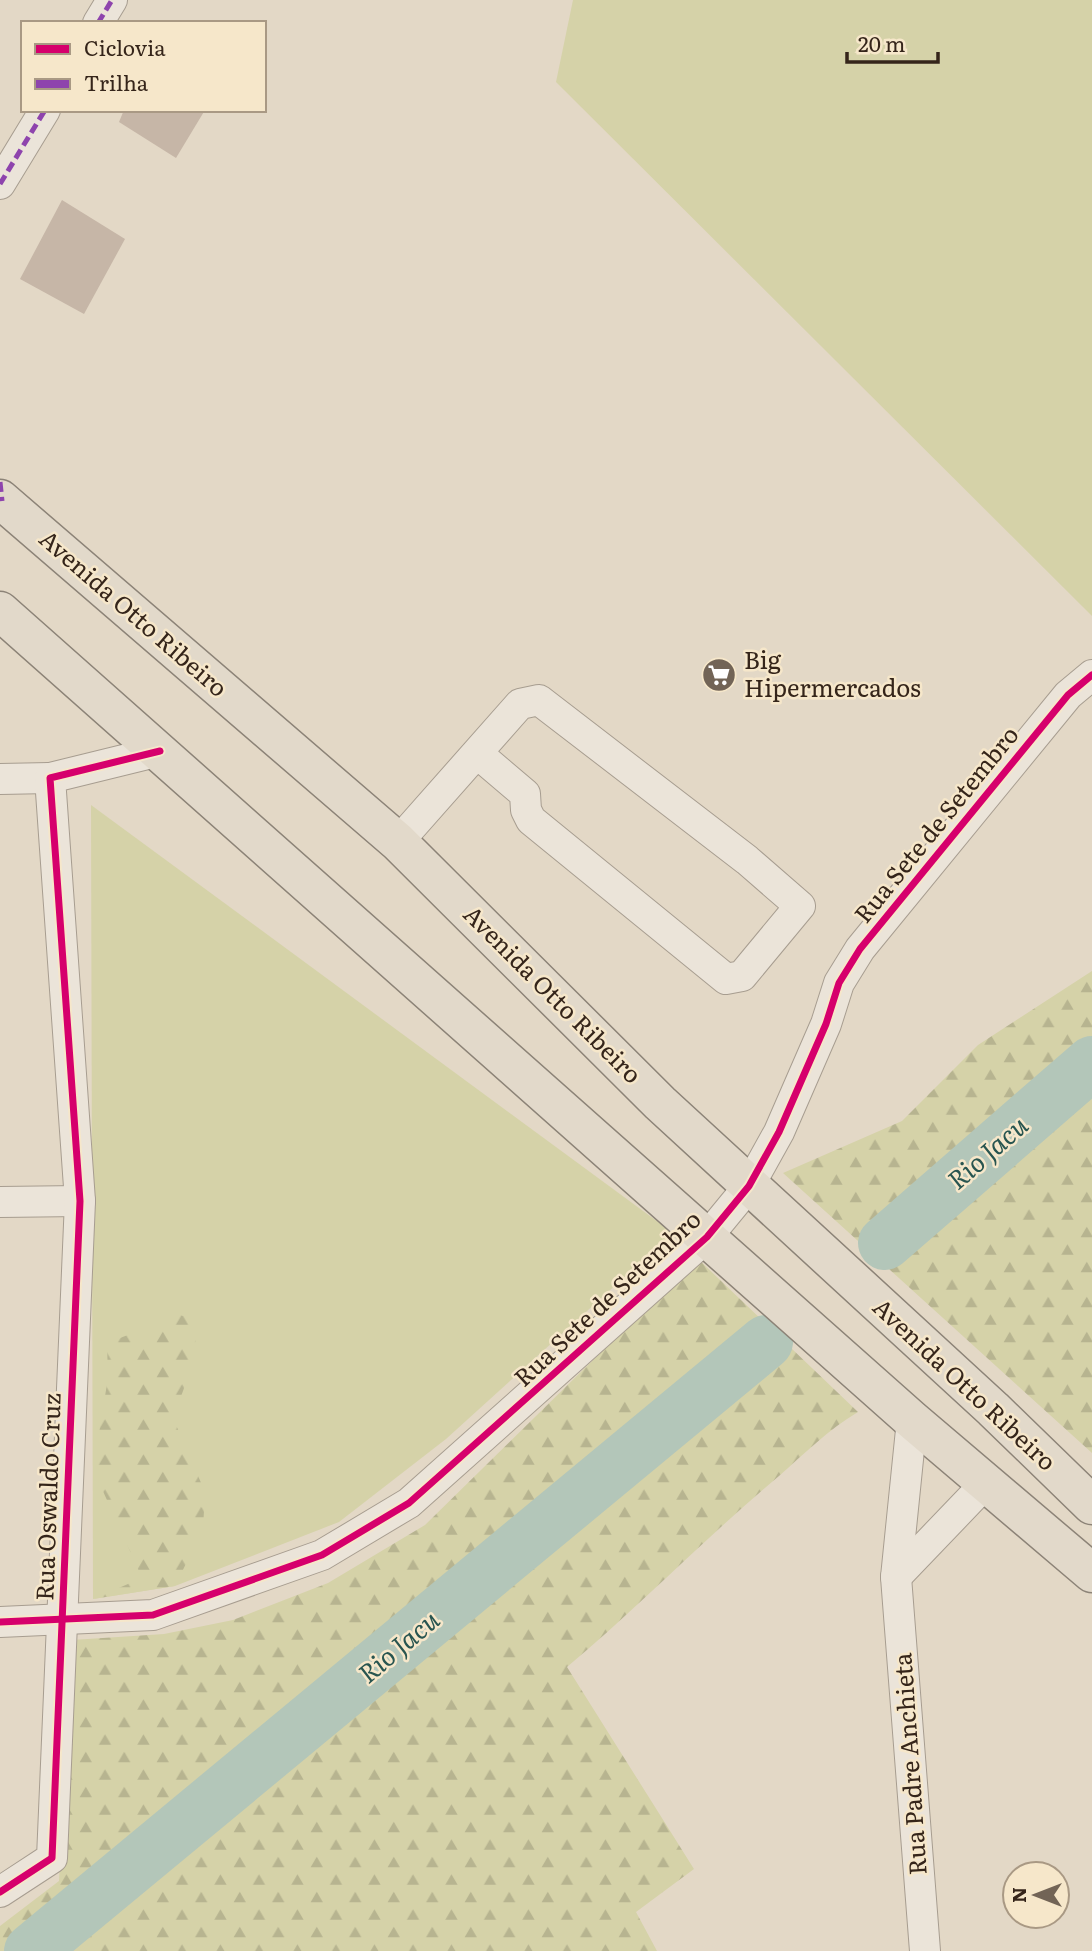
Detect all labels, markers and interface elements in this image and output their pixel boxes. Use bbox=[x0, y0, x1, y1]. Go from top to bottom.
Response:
legend bbox=[21, 21, 266, 112]
scale bar bbox=[847, 21, 938, 65]
text: 20 m bbox=[858, 27, 905, 58]
text: Ciclovia bbox=[84, 31, 166, 62]
text: Trilha bbox=[84, 66, 149, 97]
street label: Avenida Otto Ribeiro bbox=[33, 520, 236, 704]
place label: Big Hipermercados bbox=[744, 641, 921, 704]
supermarket icon: Big Hipermercados bbox=[700, 656, 738, 694]
street label: Rua Sete de Setembro bbox=[845, 717, 1026, 929]
street label: Avenida Otto Ribeiro bbox=[457, 896, 651, 1090]
water label: Rio Jacu bbox=[937, 1105, 1036, 1197]
street label: Rua Sete de Setembro bbox=[505, 1201, 708, 1393]
street label: Avenida Otto Ribeiro bbox=[866, 1289, 1065, 1478]
street label: Rua Oswaldo Cruz bbox=[25, 1392, 68, 1601]
water label: Rio Jacu bbox=[348, 1599, 447, 1691]
street label: Rua Padre Anchieta bbox=[883, 1652, 934, 1876]
north arrow bbox=[1001, 1860, 1071, 1930]
text: N bbox=[1004, 1887, 1032, 1903]

